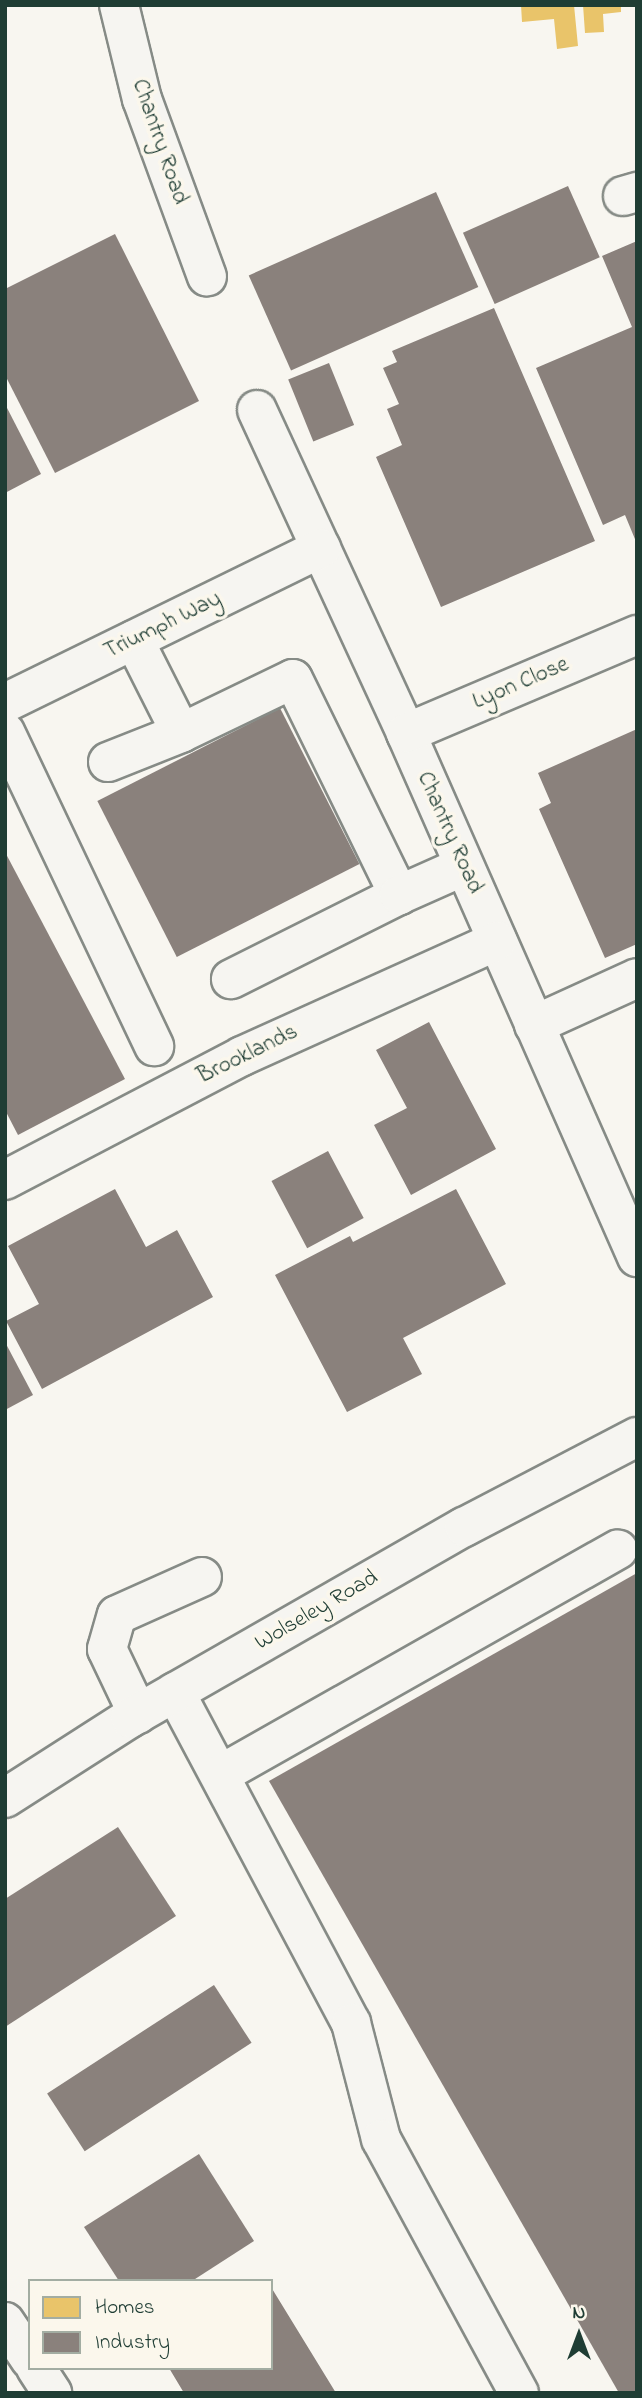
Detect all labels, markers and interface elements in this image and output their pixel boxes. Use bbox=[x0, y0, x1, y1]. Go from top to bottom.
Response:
street label: Chantry Road bbox=[125, 76, 193, 208]
street label: Triumph Way bbox=[100, 586, 226, 666]
street label: Lyon Close bbox=[469, 651, 573, 717]
street label: Chantry Road bbox=[410, 768, 488, 898]
street label: Brooklands bbox=[193, 1019, 303, 1091]
street label: Wolseley Road bbox=[250, 1565, 384, 1657]
legend bbox=[28, 2279, 273, 2370]
text: Homes bbox=[95, 2293, 155, 2323]
north arrow bbox=[544, 2300, 614, 2370]
text: N bbox=[573, 2300, 585, 2327]
text: Industry bbox=[95, 2328, 170, 2358]

